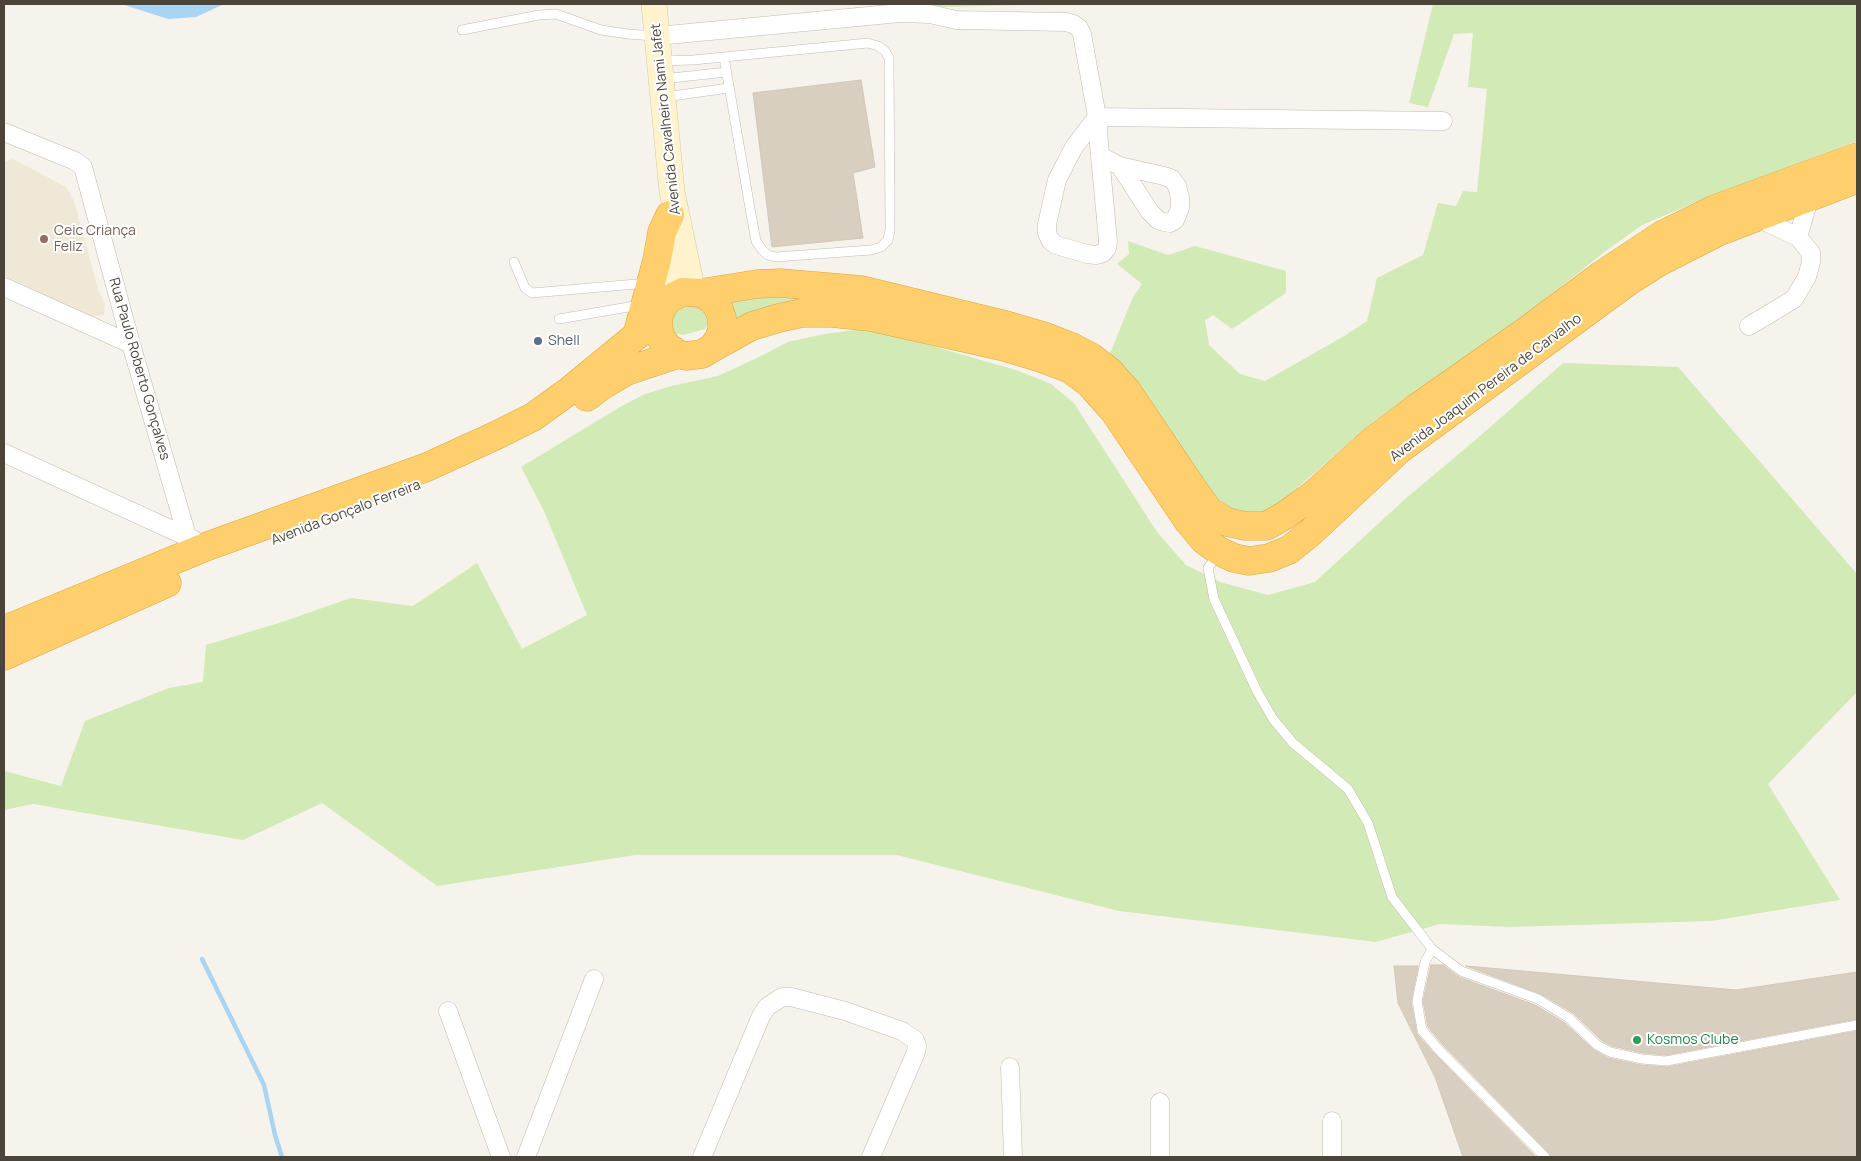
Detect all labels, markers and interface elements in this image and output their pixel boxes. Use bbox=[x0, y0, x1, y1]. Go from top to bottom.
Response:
street label: Avenida Cavalheiro Nami Jafet bbox=[648, 22, 684, 216]
place label: Ceic Criança Feliz bbox=[54, 223, 136, 256]
marker: Ceic Criança Feliz bbox=[38, 233, 50, 245]
street label: Rua Paulo Roberto Gonçalves bbox=[105, 276, 173, 462]
street label: Avenida Joaquim Pereira de Carvalho bbox=[1387, 310, 1585, 466]
place label: Shell bbox=[548, 333, 580, 349]
marker: Shell bbox=[532, 335, 544, 347]
street label: Avenida Gonçalo Ferreira bbox=[269, 477, 423, 549]
place label: Kosmos Clube bbox=[1647, 1032, 1739, 1048]
marker: Kosmos Clube bbox=[1631, 1034, 1643, 1046]

